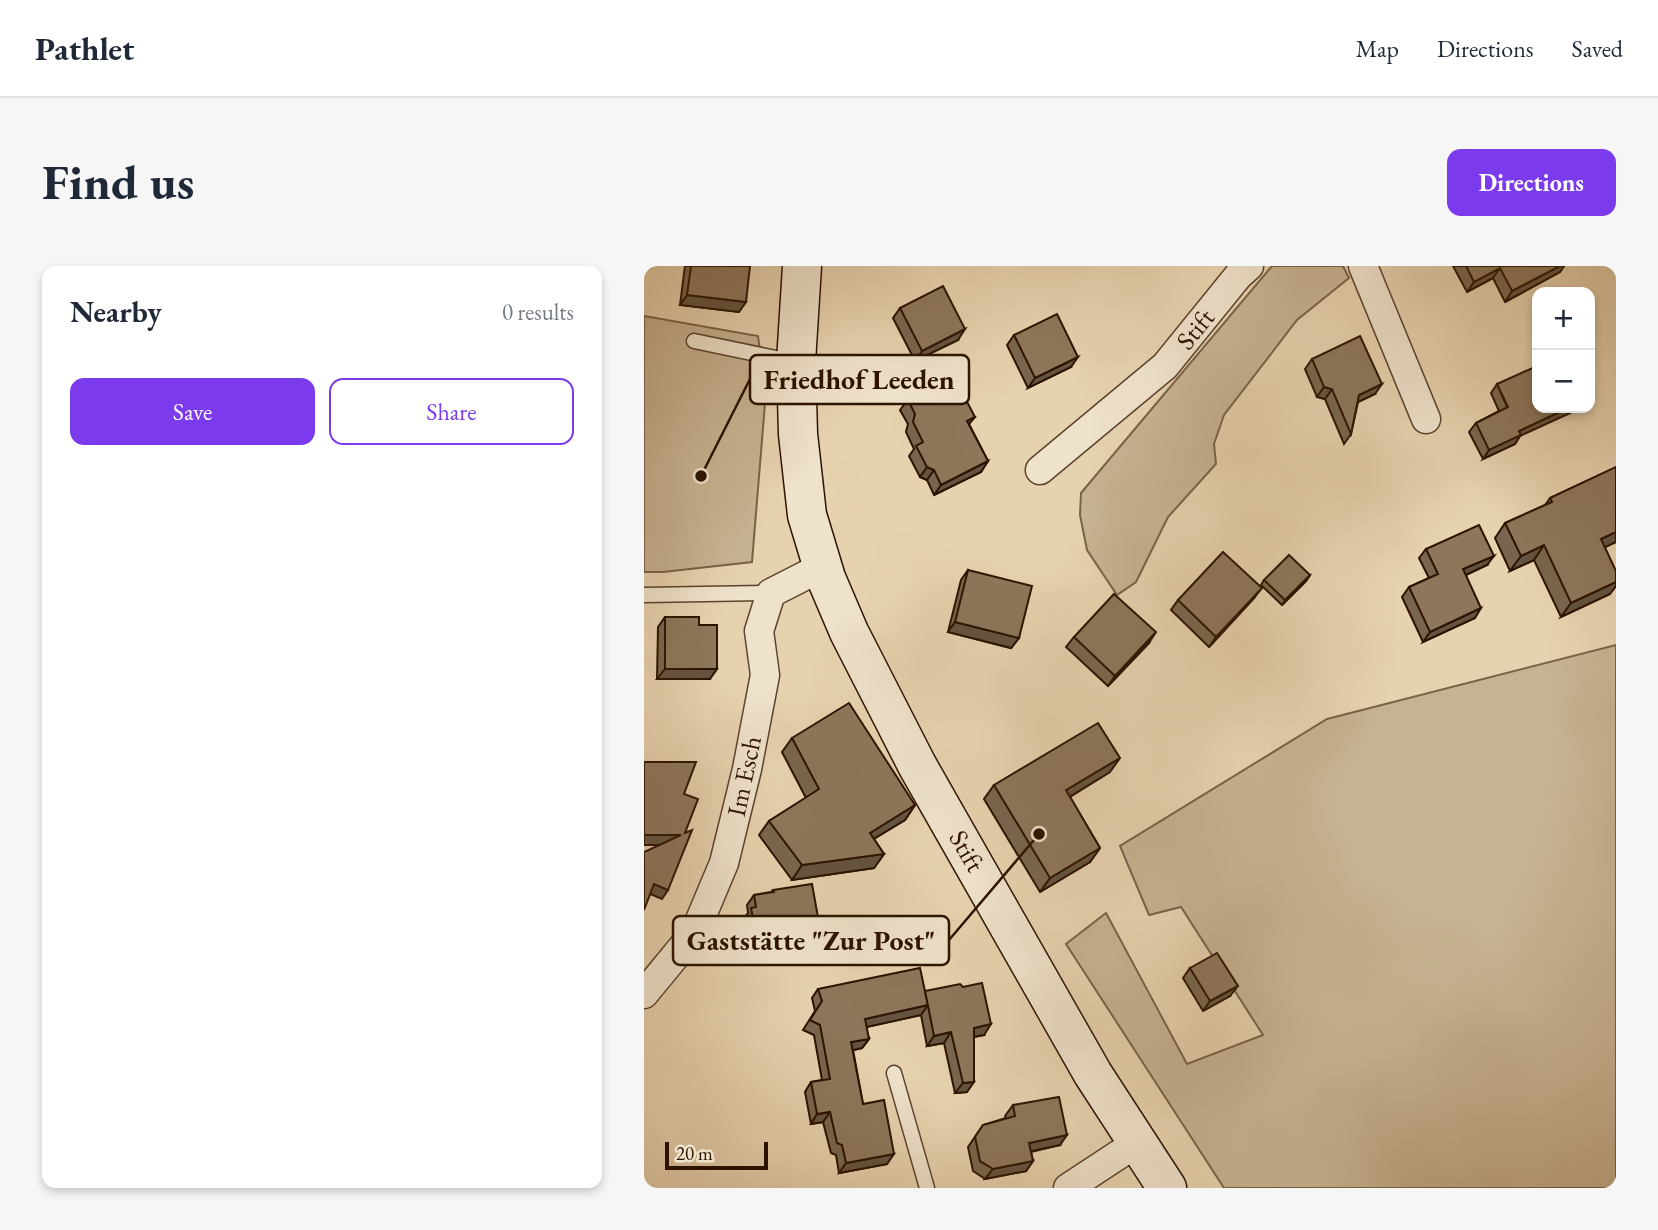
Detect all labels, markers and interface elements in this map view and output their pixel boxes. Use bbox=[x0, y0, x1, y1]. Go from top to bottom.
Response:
text: Pathlet bbox=[35, 27, 134, 70]
text: Map bbox=[1356, 33, 1399, 64]
text: Directions bbox=[1437, 33, 1534, 64]
text: Saved bbox=[1572, 33, 1623, 64]
button: Directions bbox=[1447, 149, 1616, 216]
text: Find us bbox=[42, 150, 194, 214]
map controls bbox=[1532, 287, 1595, 413]
button: + bbox=[1532, 287, 1595, 350]
text: Nearby bbox=[70, 292, 162, 331]
text: 0 results bbox=[502, 297, 574, 327]
street label: Stift bbox=[1168, 302, 1222, 356]
button: − bbox=[1532, 350, 1595, 413]
callout: Friedhof Leeden bbox=[750, 355, 969, 404]
text: Friedhof Leeden bbox=[763, 361, 955, 397]
button: Save bbox=[70, 378, 315, 445]
button: Share bbox=[329, 378, 574, 445]
street label: Im Esch bbox=[719, 733, 769, 819]
street label: Stift bbox=[942, 824, 992, 878]
callout: Gaststätte "Zur Post" bbox=[673, 916, 949, 965]
text: Gaststätte "Zur Post" bbox=[687, 922, 935, 958]
scale bar bbox=[665, 1139, 768, 1171]
text: 20 m bbox=[676, 1141, 713, 1166]

